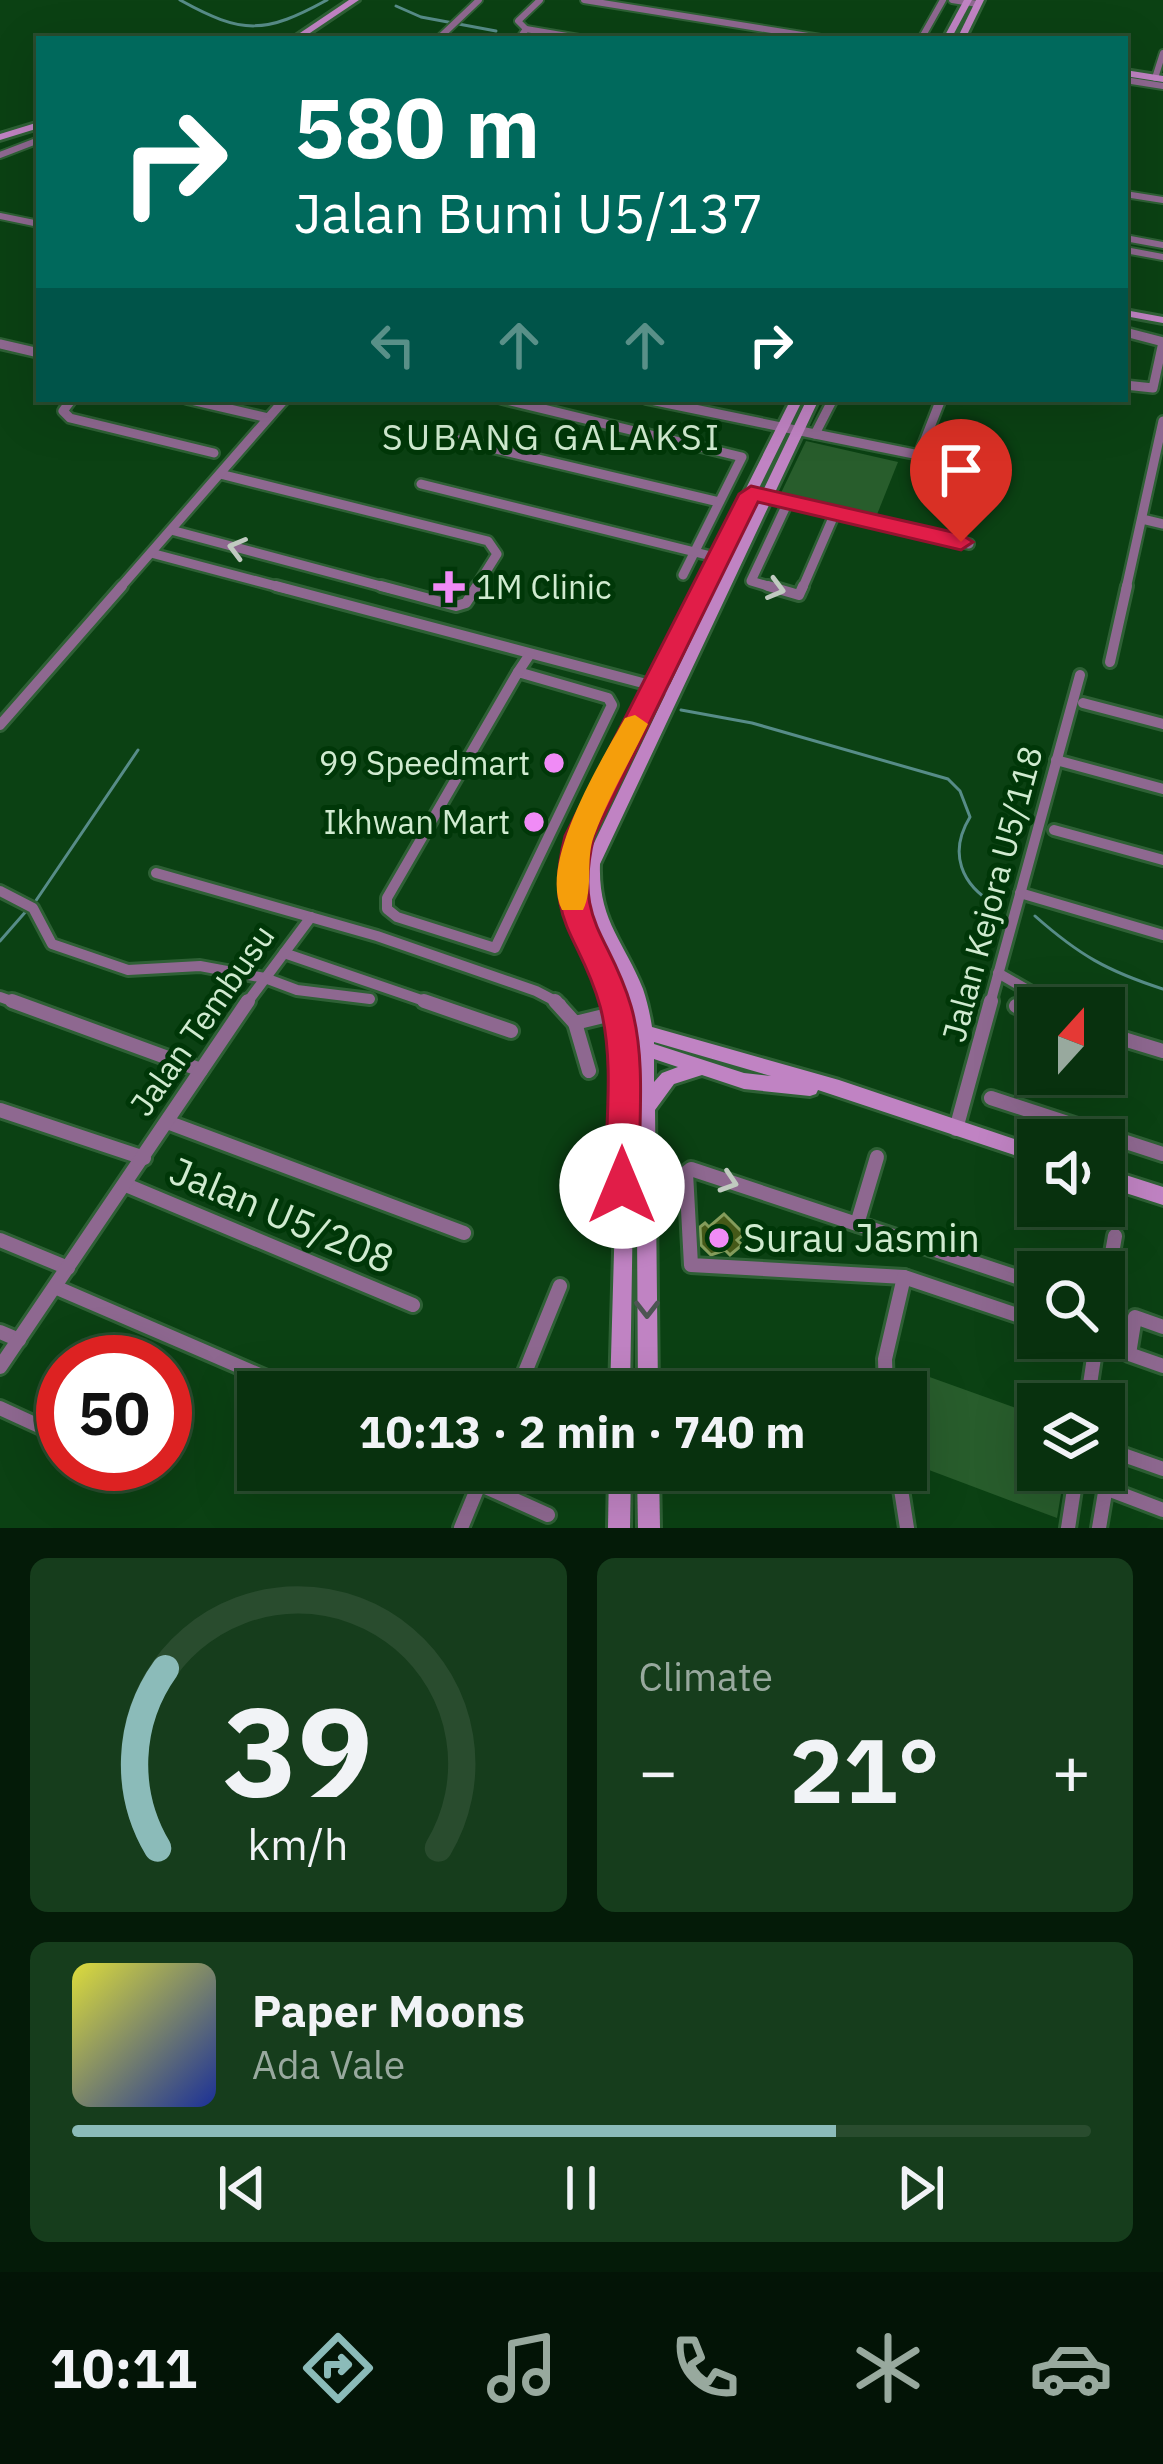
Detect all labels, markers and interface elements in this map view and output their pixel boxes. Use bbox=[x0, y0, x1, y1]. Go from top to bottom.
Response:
text: 580 m bbox=[294, 72, 540, 181]
icon: right bbox=[96, 84, 252, 240]
text: Jalan Bumi U5/137 bbox=[294, 178, 764, 248]
icon: left bbox=[360, 312, 426, 378]
icon: ahead bbox=[486, 312, 552, 378]
icon: ahead bbox=[612, 312, 678, 378]
icon: right bbox=[738, 312, 804, 378]
district label: SUBANG GALAKSI bbox=[382, 413, 722, 460]
pin bbox=[910, 419, 1012, 542]
icon: arrive bbox=[928, 437, 994, 503]
one-way arrow bbox=[227, 537, 248, 562]
place label: 1M Clinic bbox=[476, 565, 612, 608]
marker: 1M Clinic bbox=[433, 571, 465, 603]
one-way arrow bbox=[765, 575, 785, 600]
place label: 99 Speedmart bbox=[319, 741, 530, 784]
street label: Jalan Kejora U5/118 bbox=[931, 741, 1052, 1046]
marker: 99 Speedmart bbox=[541, 750, 567, 776]
place label: Ikhwan Mart bbox=[323, 800, 510, 843]
marker: Ikhwan Mart bbox=[521, 809, 547, 835]
street label: Jalan Tembusu bbox=[120, 916, 283, 1124]
north arrow bbox=[1017, 987, 1125, 1095]
map controls bbox=[1017, 987, 1125, 1491]
button: sound bbox=[1017, 1119, 1125, 1227]
position arrow bbox=[559, 1123, 685, 1249]
street label: Jalan U5/208 bbox=[162, 1144, 402, 1285]
one-way arrow bbox=[717, 1168, 738, 1192]
place label: Surau Jasmin bbox=[743, 1212, 980, 1263]
marker: Surau Jasmin bbox=[706, 1225, 732, 1251]
button: search bbox=[1017, 1251, 1125, 1359]
one-way arrow bbox=[634, 1301, 660, 1319]
speed limit sign: 50 bbox=[36, 1335, 192, 1491]
button: layers bbox=[1017, 1383, 1125, 1491]
text: 10:13 · 2 min · 740 m bbox=[359, 1402, 805, 1460]
text: Climate bbox=[639, 1651, 773, 1702]
text: 39 bbox=[223, 1669, 373, 1831]
text: 21° bbox=[790, 1711, 940, 1828]
text: − bbox=[639, 1727, 678, 1813]
text: + bbox=[1051, 1727, 1091, 1813]
text: km/h bbox=[248, 1816, 349, 1872]
text: Paper Moons bbox=[252, 1981, 525, 2039]
text: Ada Vale bbox=[252, 2039, 405, 2090]
icon: previous bbox=[209, 2155, 275, 2221]
icon: pause bbox=[548, 2155, 614, 2221]
icon: next bbox=[888, 2155, 954, 2221]
icon: directions bbox=[296, 2326, 380, 2410]
icon: music bbox=[480, 2326, 564, 2410]
icon: phone bbox=[663, 2326, 747, 2410]
icon: climate bbox=[846, 2326, 930, 2410]
icon: car bbox=[1029, 2326, 1113, 2410]
text: 10:11 bbox=[50, 2333, 197, 2403]

